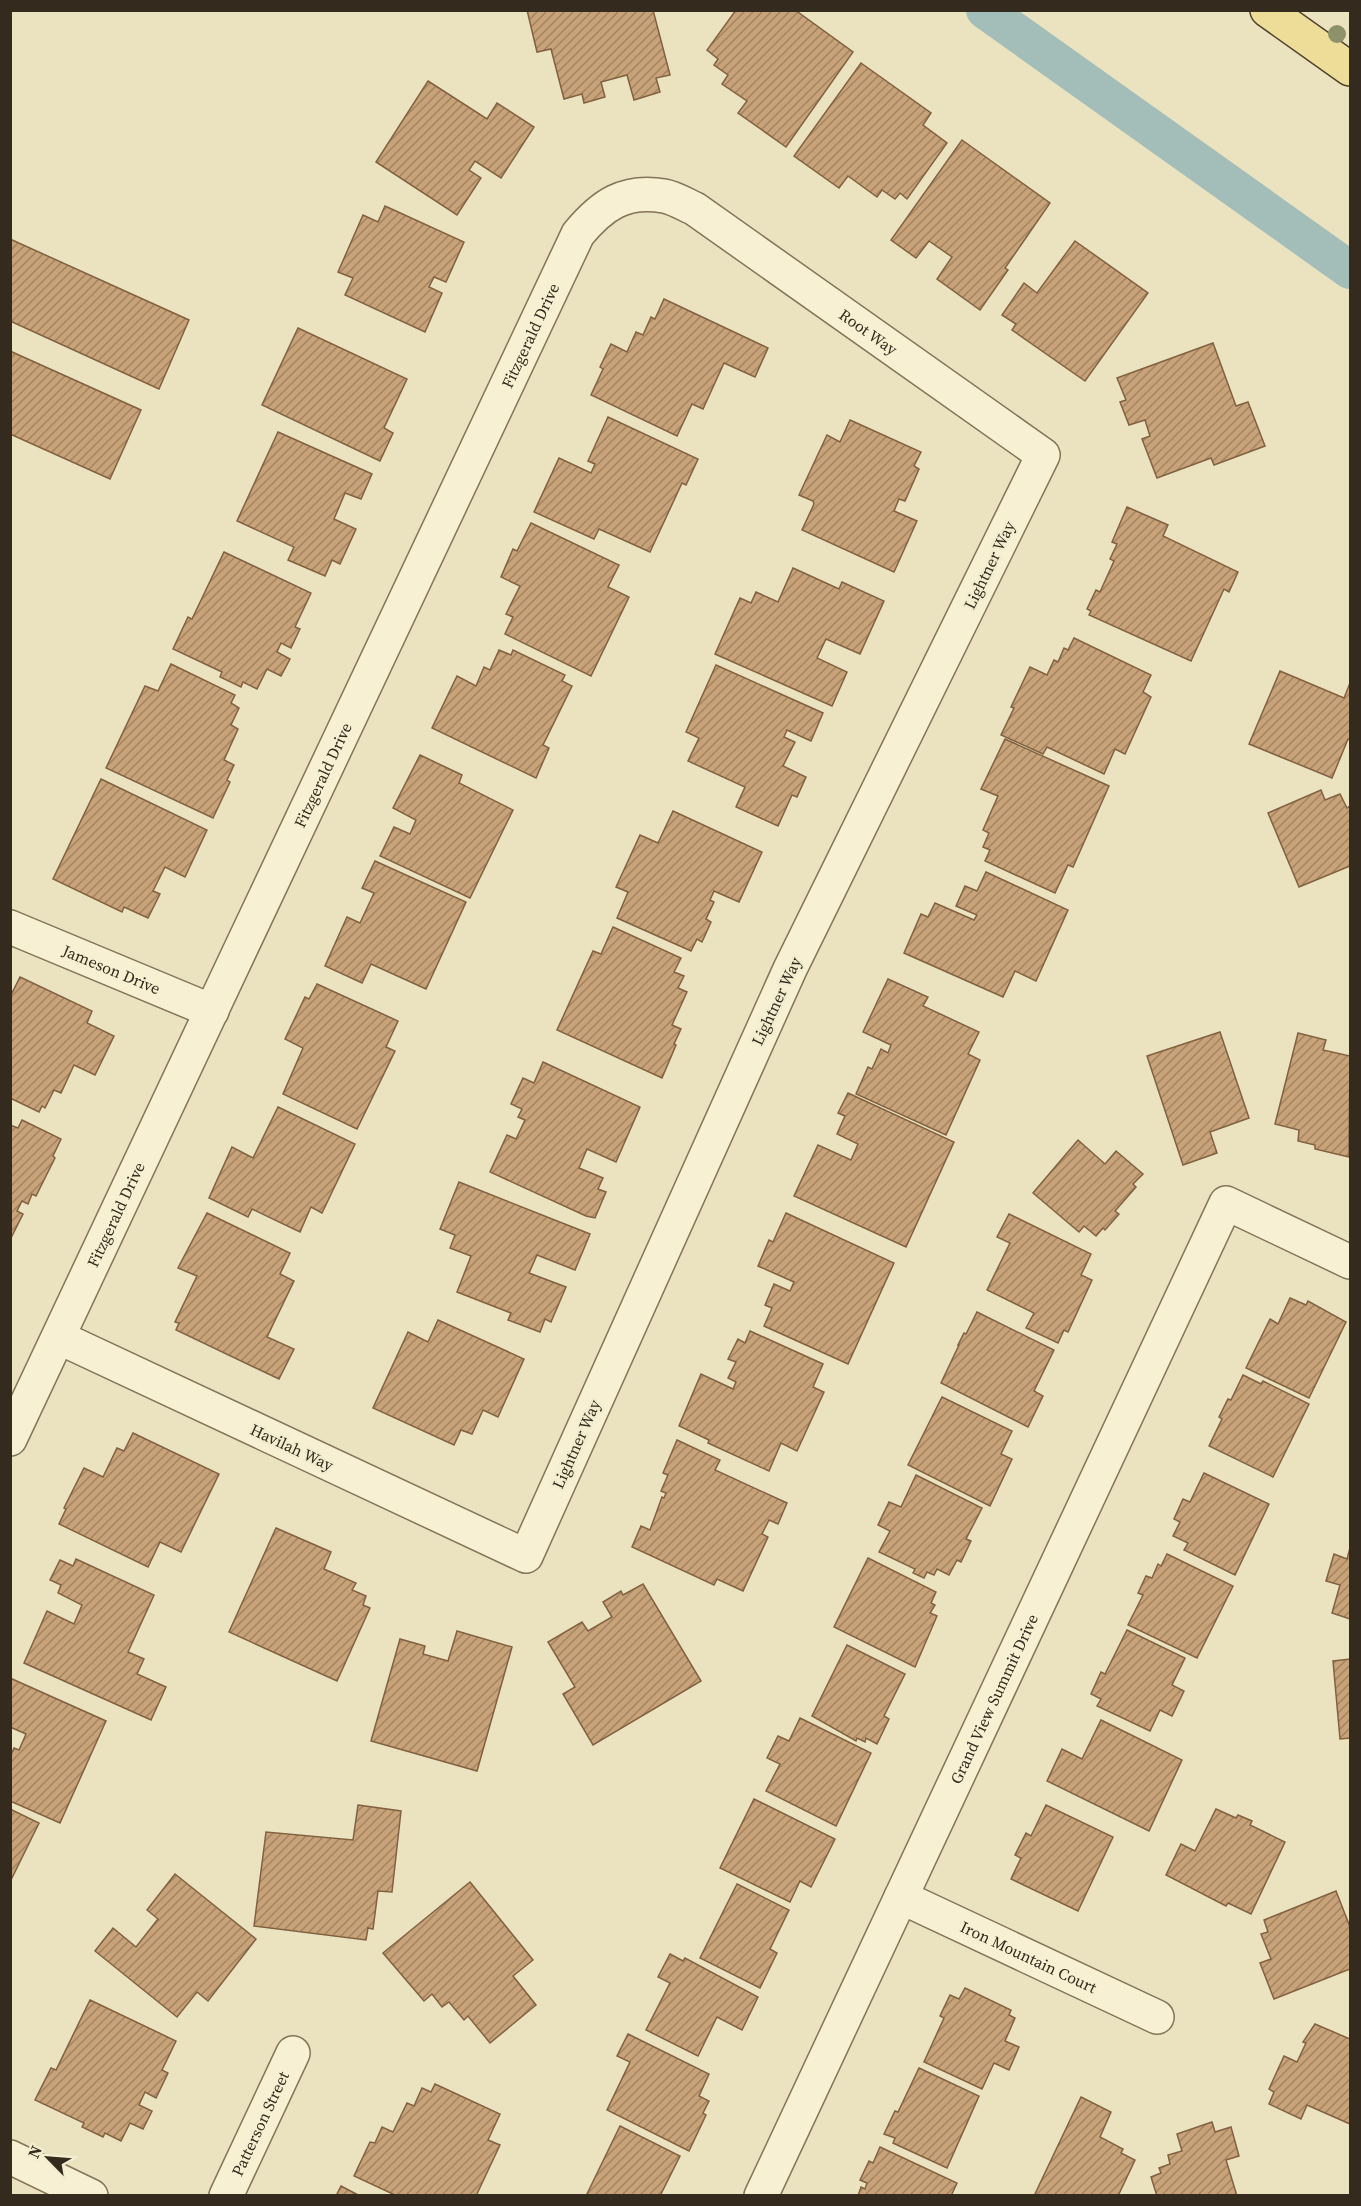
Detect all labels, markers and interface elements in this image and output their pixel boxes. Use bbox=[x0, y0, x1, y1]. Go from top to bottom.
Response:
street label: Fitzgerald Drive bbox=[496, 279, 564, 392]
street label: Root Way bbox=[835, 303, 903, 360]
street label: Lightner Way bbox=[958, 517, 1020, 613]
street label: Fitzgerald Drive bbox=[288, 719, 357, 831]
street label: Jameson Drive bbox=[58, 939, 164, 999]
street label: Lightner Way bbox=[746, 952, 806, 1049]
street label: Fitzgerald Drive bbox=[81, 1158, 150, 1271]
street label: Lightner Way bbox=[547, 1395, 606, 1492]
street label: Havilah Way bbox=[247, 1418, 338, 1476]
street label: Grand View Summit Drive bbox=[945, 1610, 1043, 1787]
street label: Iron Mountain Court bbox=[957, 1915, 1101, 1999]
street label: Patterson Street bbox=[226, 2067, 294, 2180]
north arrow bbox=[18, 2128, 78, 2188]
text: N bbox=[22, 2141, 47, 2162]

